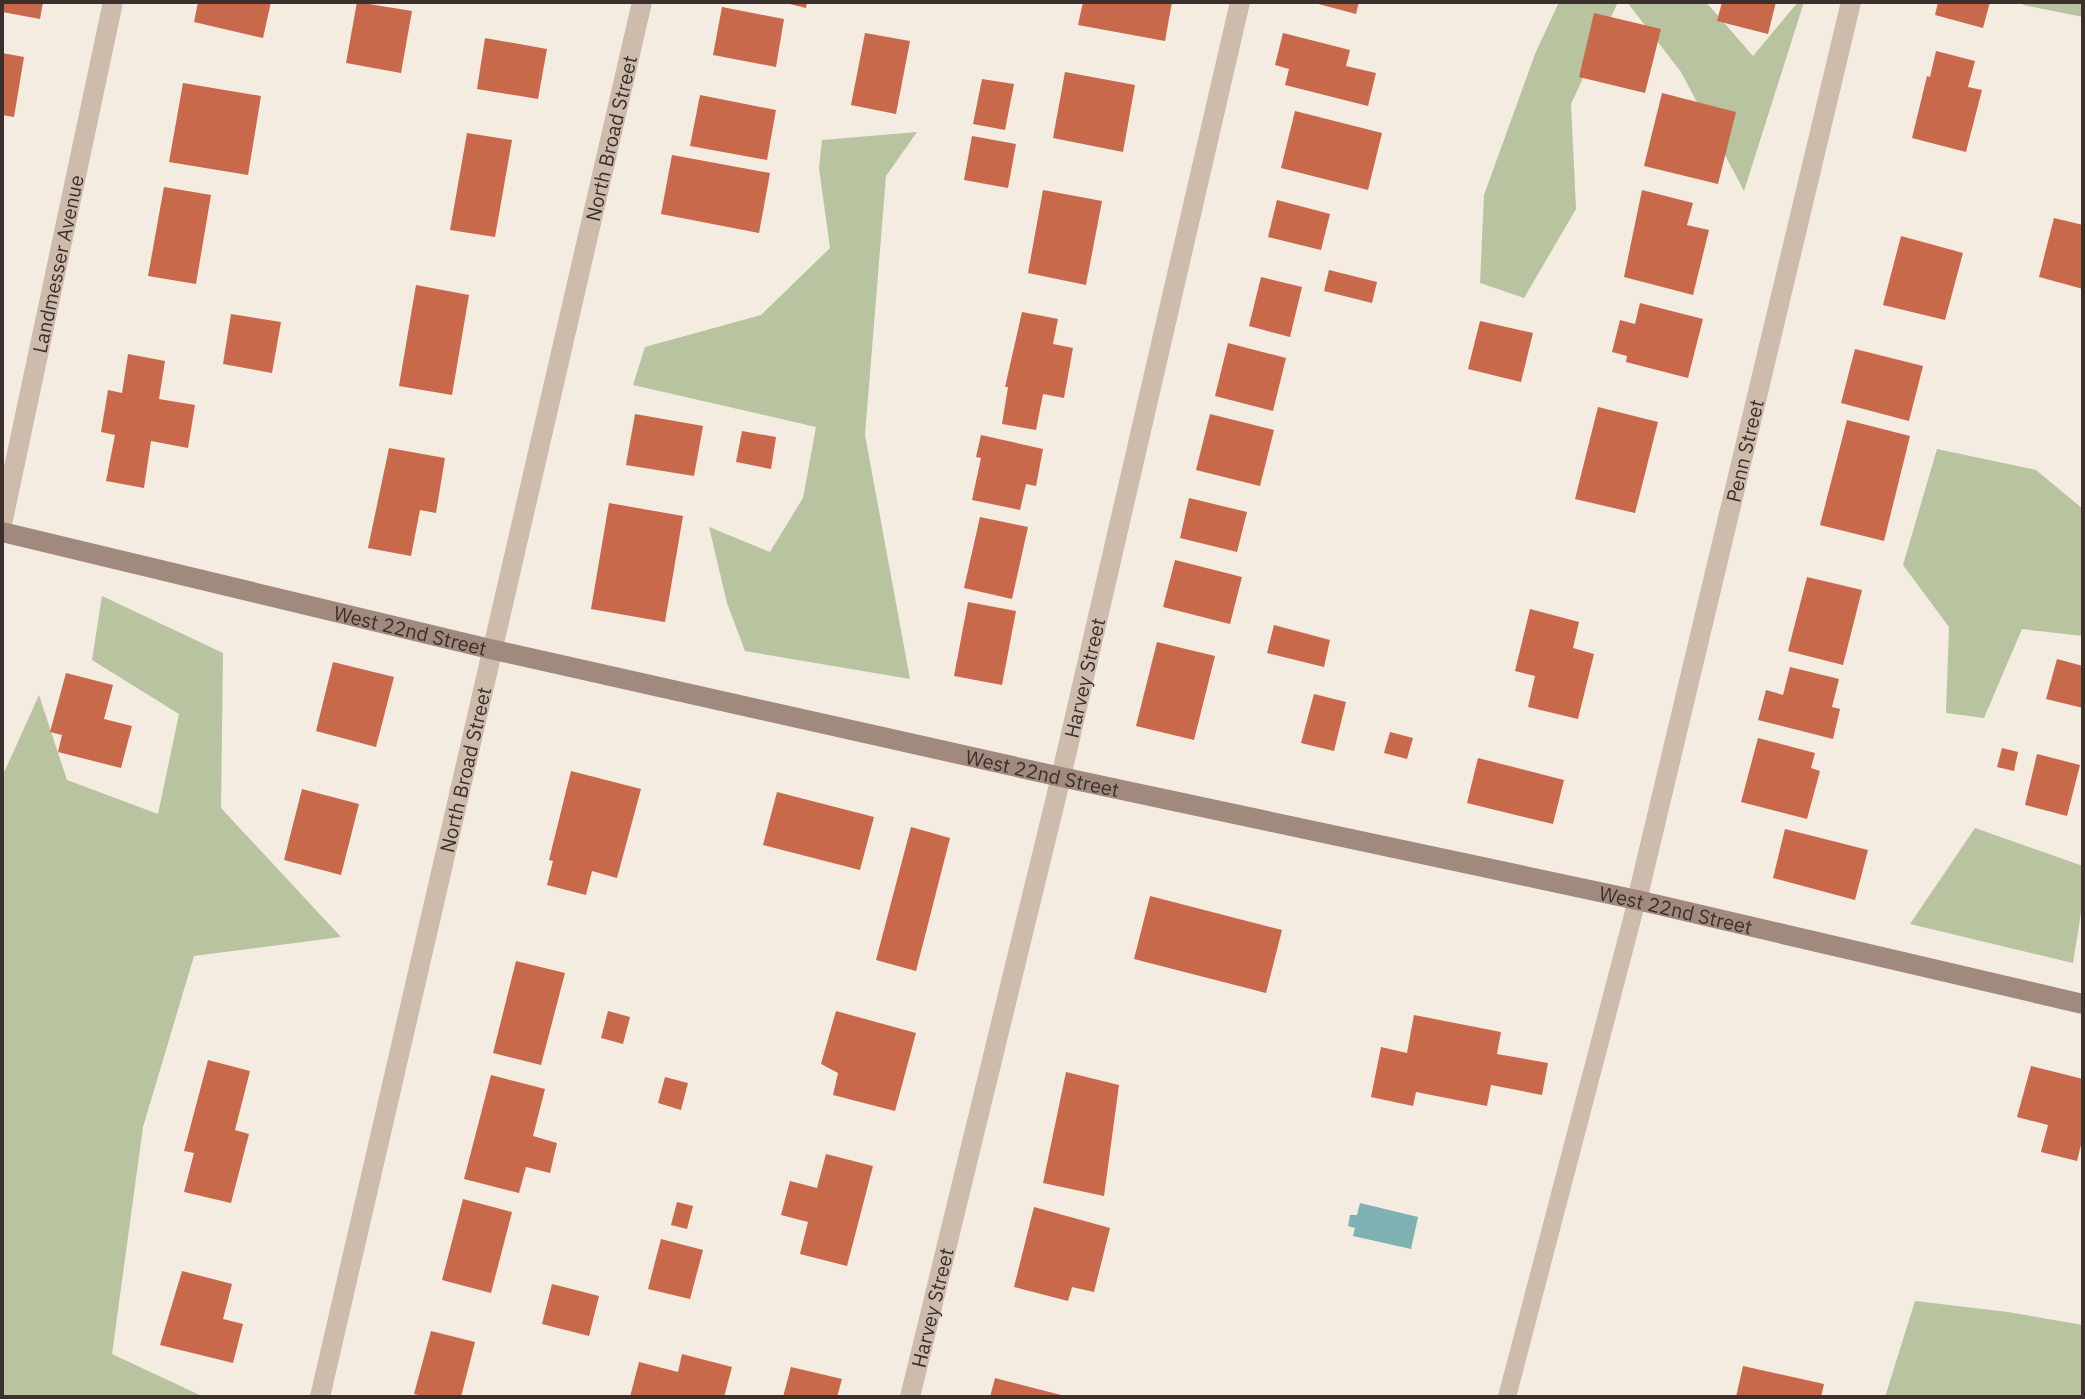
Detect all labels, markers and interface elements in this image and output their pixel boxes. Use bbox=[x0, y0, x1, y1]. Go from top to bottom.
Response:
street label: North Broad Street bbox=[578, 53, 643, 224]
street label: Landmesser Avenue bbox=[25, 172, 89, 355]
street label: Penn Street bbox=[1719, 396, 1769, 505]
street label: West 22nd Street bbox=[331, 599, 490, 661]
street label: Harvey Street bbox=[1057, 615, 1111, 740]
street label: North Broad Street bbox=[433, 684, 497, 855]
street label: West 22nd Street bbox=[963, 743, 1122, 803]
street label: West 22nd Street bbox=[1597, 879, 1755, 940]
street label: Harvey Street bbox=[904, 1245, 959, 1370]

